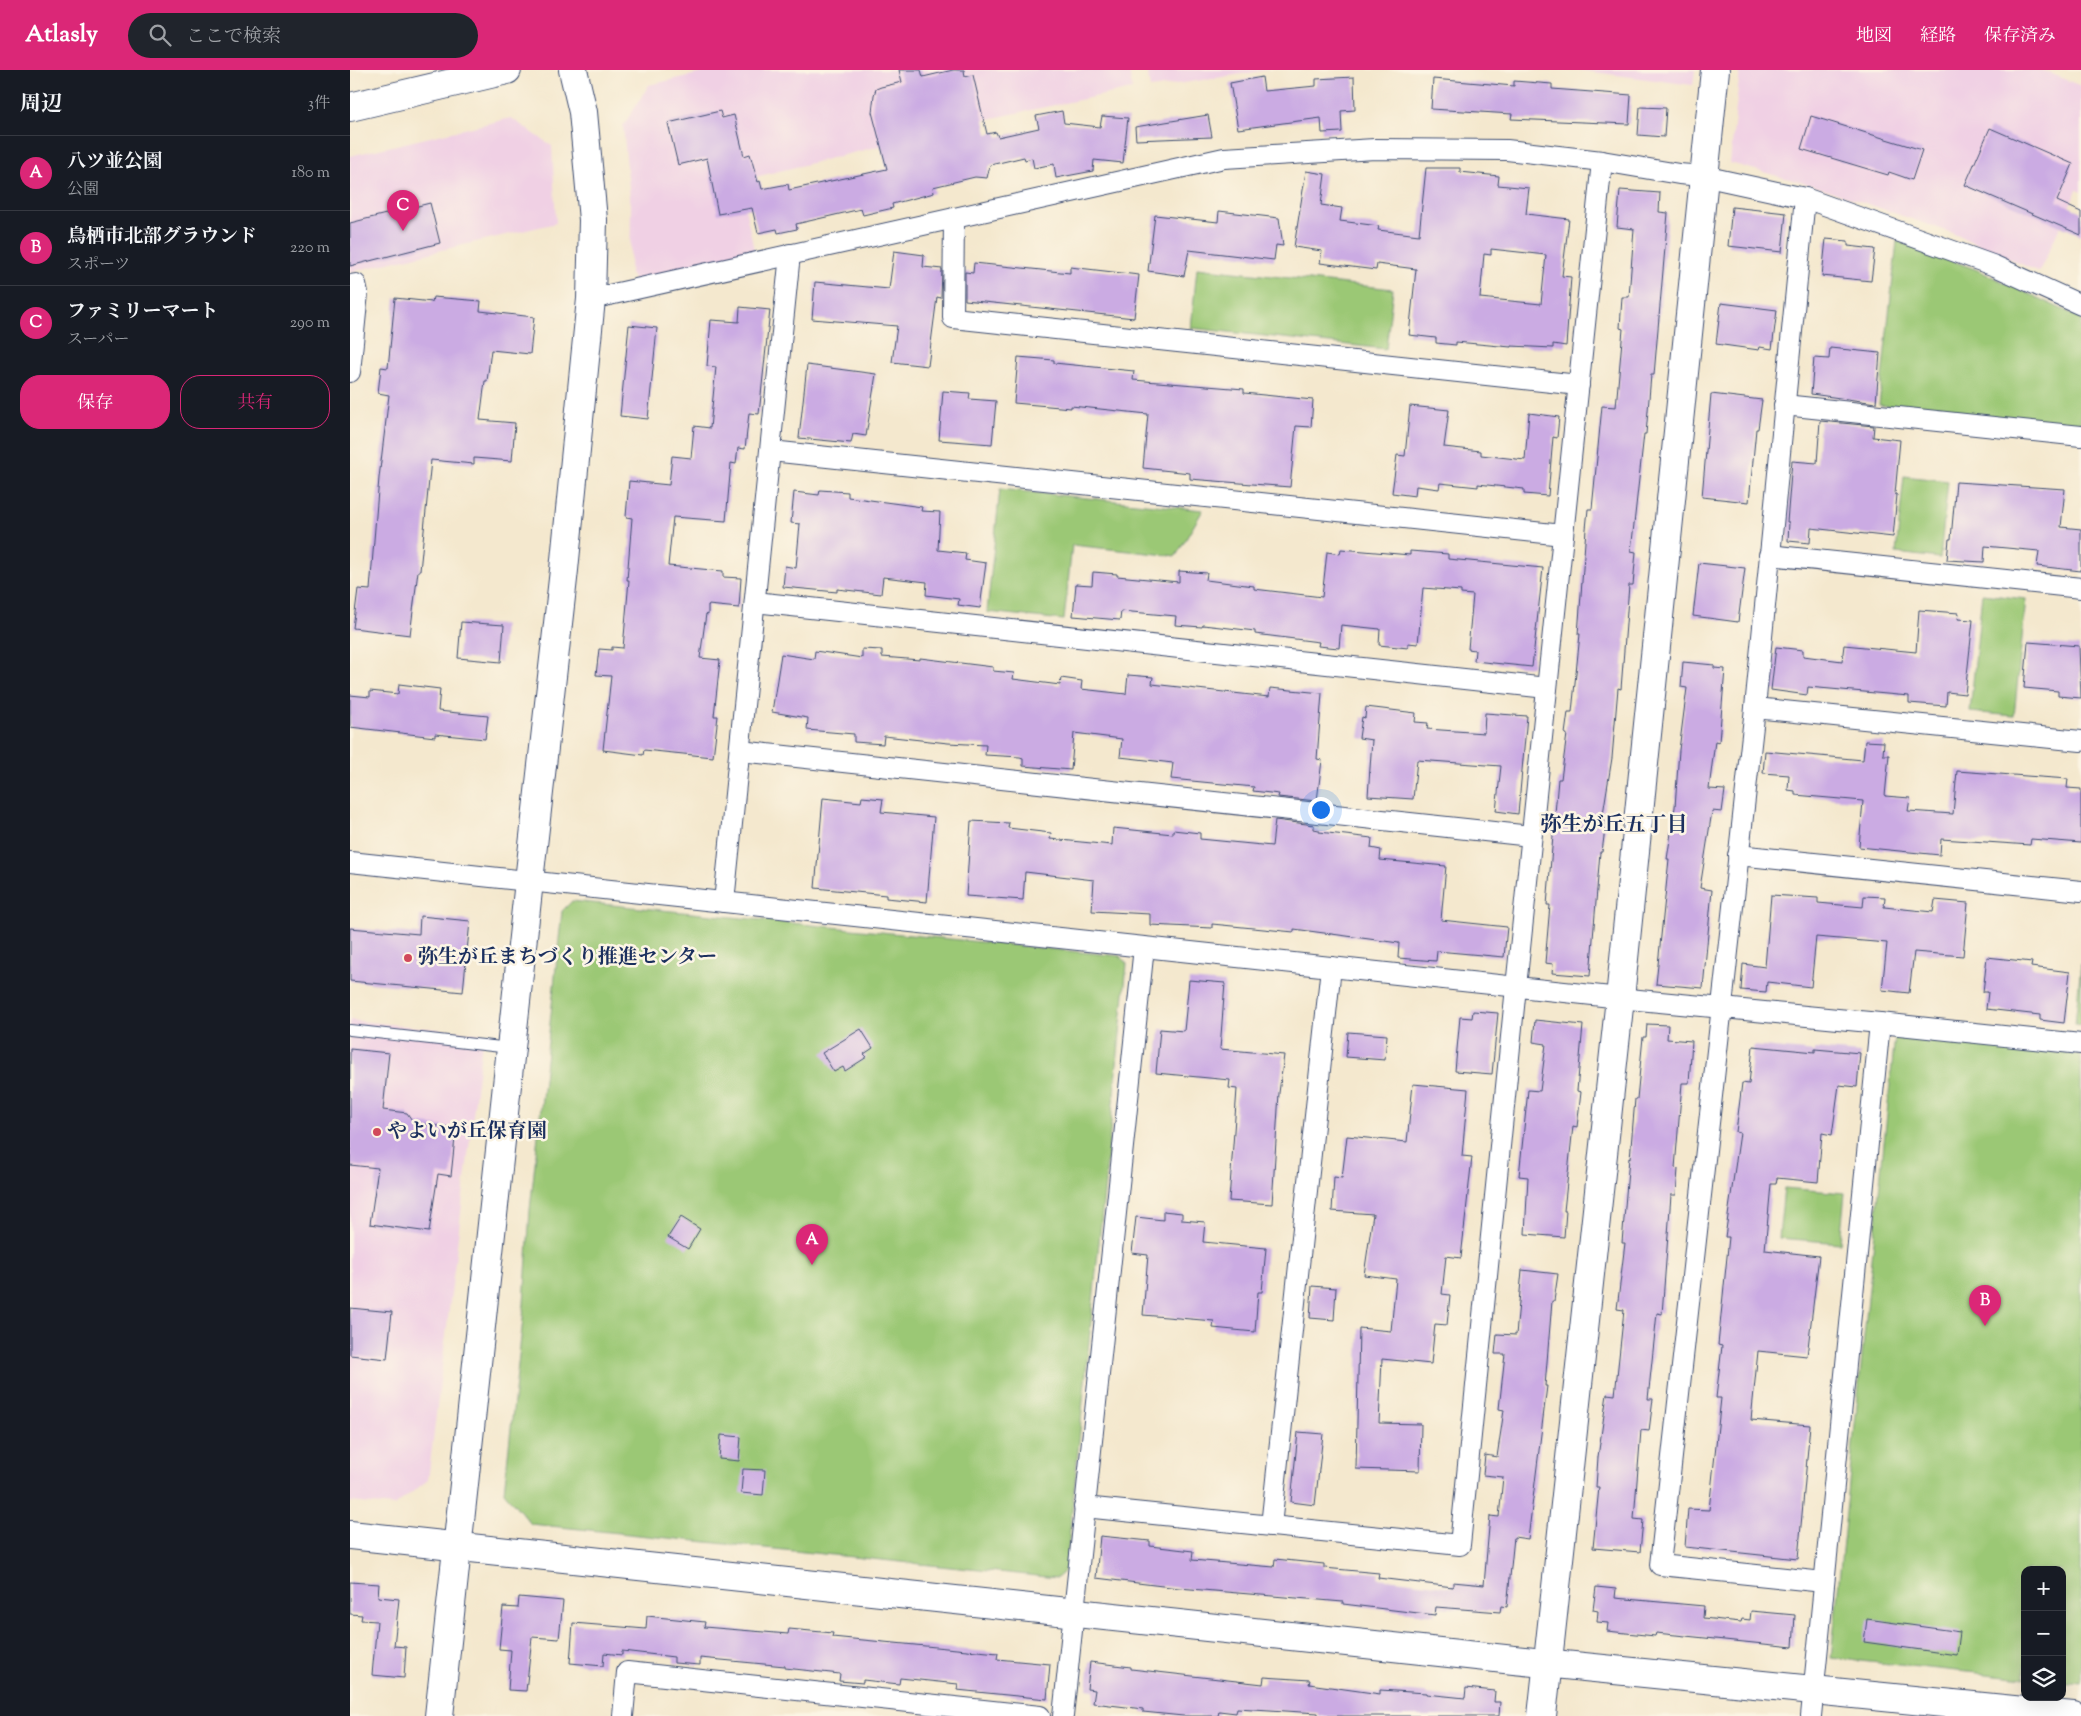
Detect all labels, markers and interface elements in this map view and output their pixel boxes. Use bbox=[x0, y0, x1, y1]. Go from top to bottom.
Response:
search box bbox=[128, 13, 478, 58]
text: Atlasly bbox=[25, 18, 98, 52]
icon: search bbox=[146, 21, 174, 49]
text: ここで検索 bbox=[186, 24, 281, 51]
text: 地図 bbox=[1856, 24, 1892, 50]
text: 経路 bbox=[1920, 24, 1956, 50]
text: 保存済み bbox=[1984, 24, 2056, 50]
text: 周辺 bbox=[20, 90, 62, 120]
text: 3件 bbox=[308, 93, 330, 116]
text: 八ツ並公園 bbox=[67, 149, 162, 176]
text: A bbox=[30, 162, 43, 185]
text: 180 m bbox=[291, 162, 330, 185]
text: 公園 bbox=[67, 179, 99, 202]
pin: C bbox=[387, 190, 419, 231]
text: 鳥栖市北部グラウンド bbox=[67, 224, 257, 251]
text: B bbox=[31, 237, 41, 260]
text: 220 m bbox=[290, 237, 330, 260]
text: スポーツ bbox=[67, 254, 130, 277]
text: ファミリーマート bbox=[67, 299, 219, 326]
text: C bbox=[30, 312, 42, 335]
text: 290 m bbox=[290, 312, 330, 335]
text: スーパー bbox=[67, 329, 129, 352]
button: 保存 bbox=[20, 375, 170, 429]
button: 共有 bbox=[180, 375, 330, 429]
your location bbox=[1308, 797, 1334, 823]
district label: 弥生が丘五丁目 bbox=[1541, 811, 1688, 841]
place label: 弥生が丘まちづくり推進センター bbox=[418, 944, 717, 973]
marker: 弥生が丘まちづくり推進センター bbox=[402, 952, 414, 964]
place label: やよいが丘保育園 bbox=[387, 1118, 547, 1147]
marker: やよいが丘保育園 bbox=[371, 1126, 383, 1138]
pin: A bbox=[796, 1224, 828, 1265]
pin: B bbox=[1969, 1285, 2001, 1326]
map controls bbox=[2021, 1566, 2066, 1701]
button: + bbox=[2021, 1566, 2066, 1611]
button: − bbox=[2021, 1611, 2066, 1656]
button: layers bbox=[2021, 1656, 2066, 1701]

